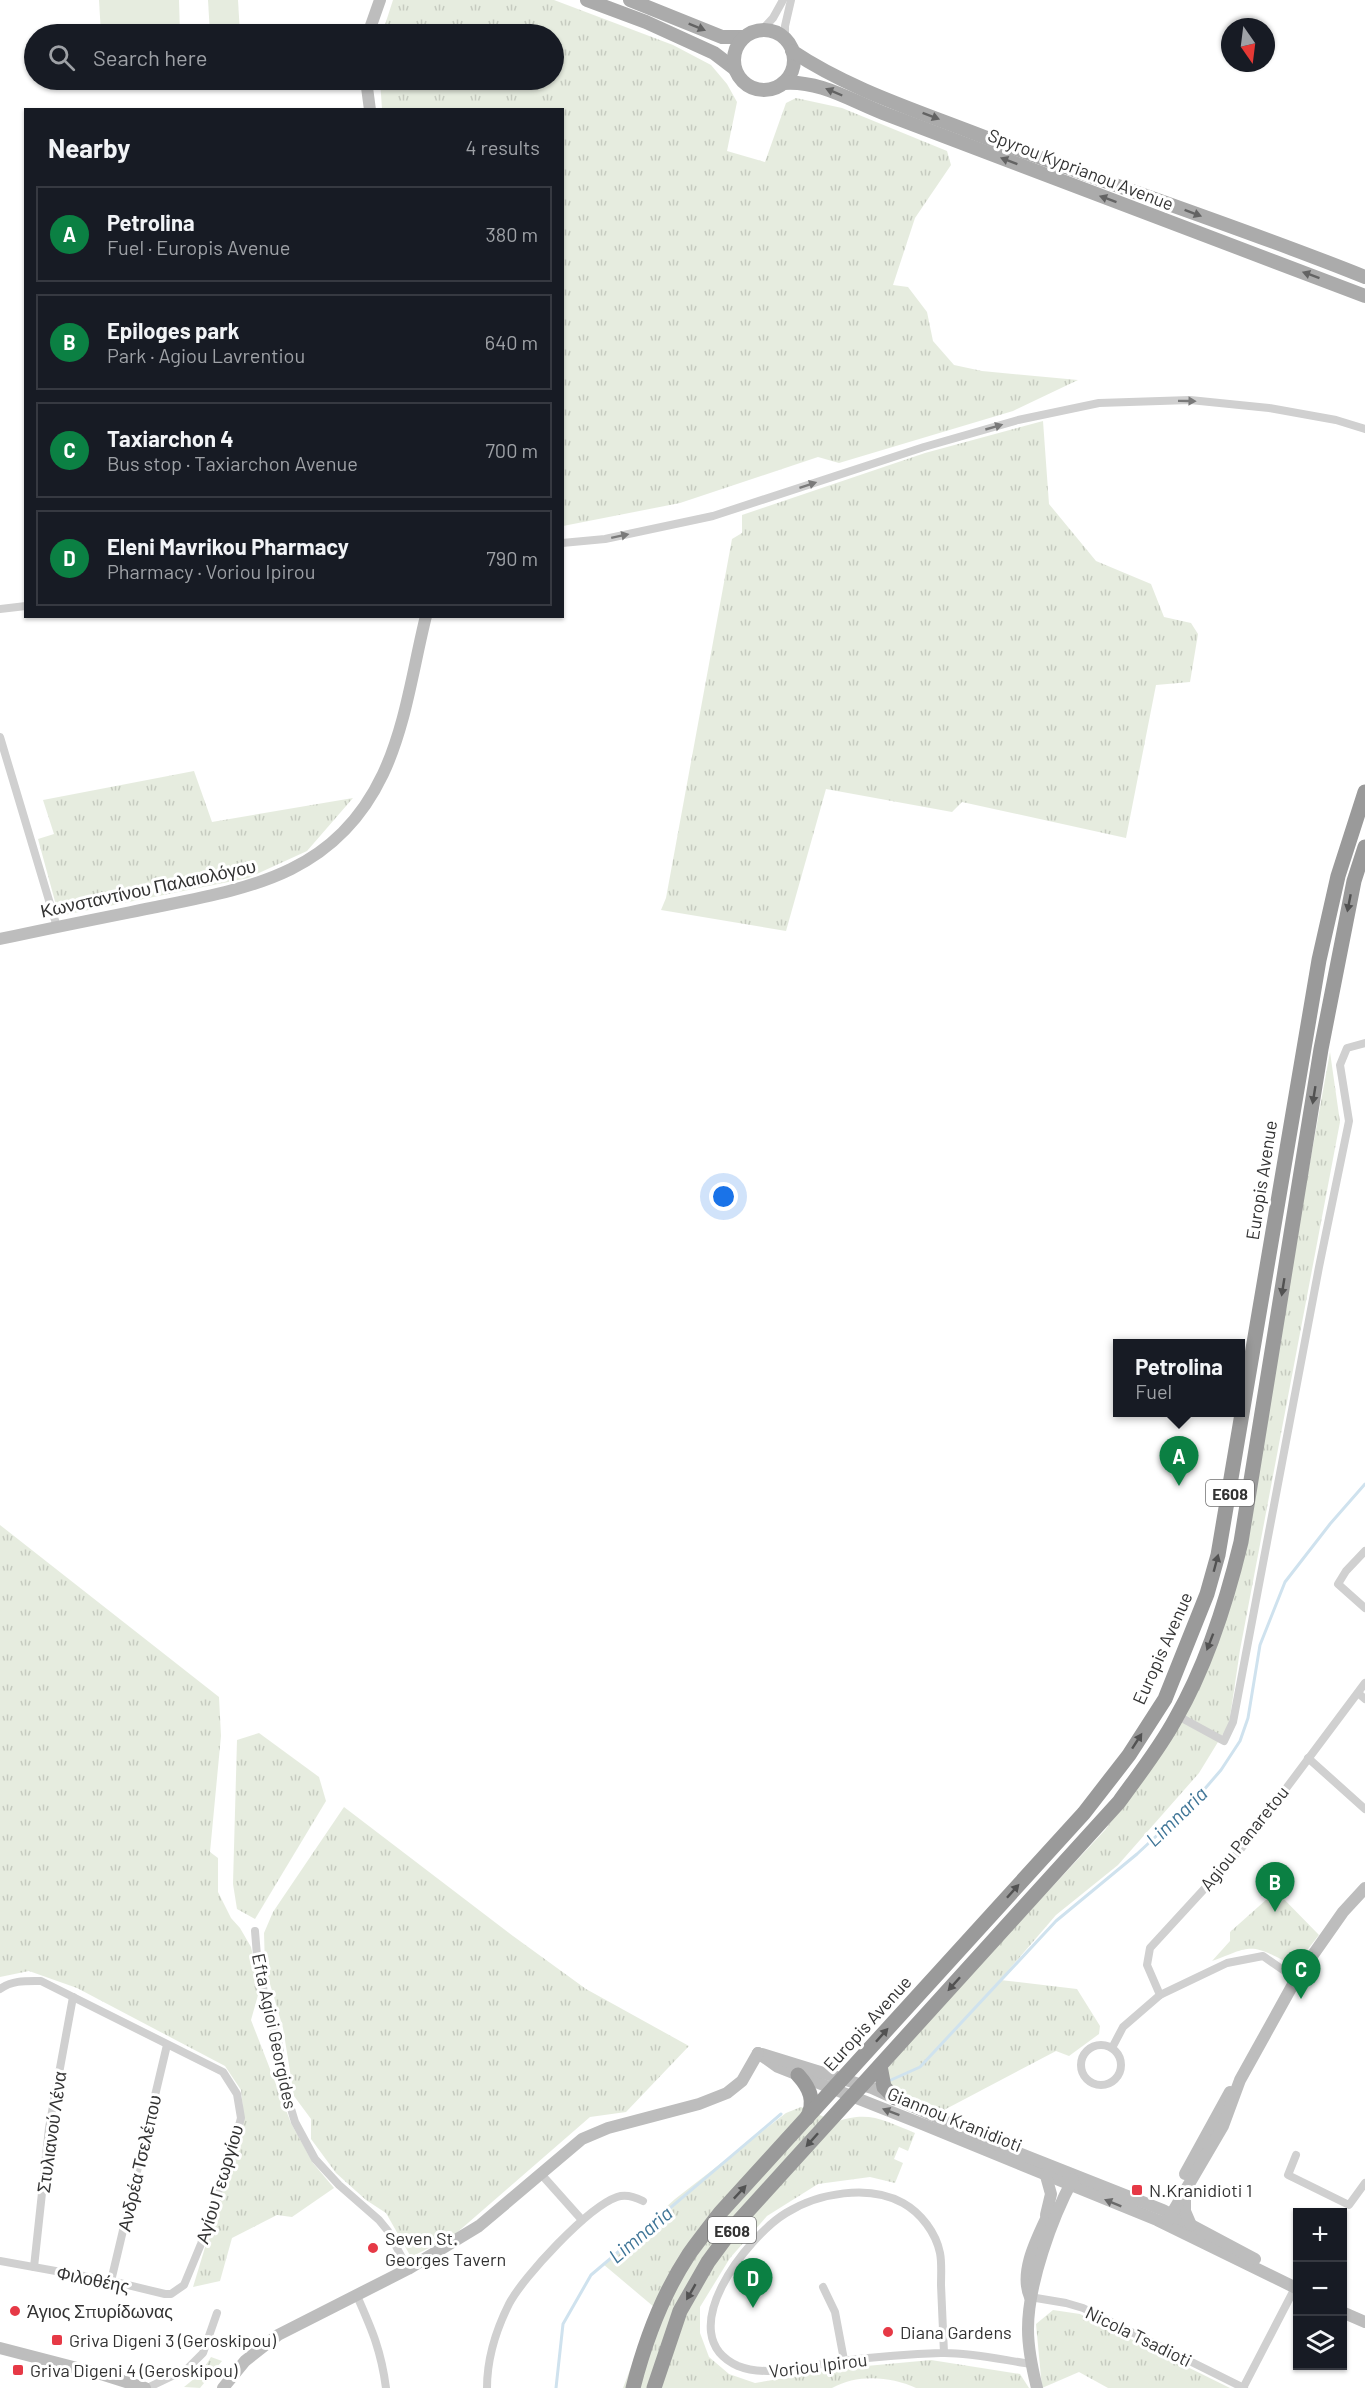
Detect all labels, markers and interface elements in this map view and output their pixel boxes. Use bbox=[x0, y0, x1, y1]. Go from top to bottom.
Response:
north arrow bbox=[1221, 18, 1275, 72]
one-way arrow bbox=[688, 23, 706, 32]
search box bbox=[24, 24, 564, 90]
icon: search bbox=[45, 41, 78, 74]
text: Search here bbox=[93, 44, 207, 70]
one-way arrow bbox=[826, 88, 843, 97]
one-way arrow bbox=[923, 112, 941, 122]
street label: Spyrou Kyprianou Avenue bbox=[985, 123, 1177, 215]
text: Nearby bbox=[48, 132, 130, 163]
text: 4 results bbox=[465, 135, 540, 159]
one-way arrow bbox=[1000, 156, 1018, 166]
one-way arrow bbox=[1099, 194, 1117, 204]
one-way arrow bbox=[1184, 208, 1202, 218]
text: Petrolina bbox=[107, 209, 195, 235]
text: A bbox=[63, 222, 76, 246]
text: 380 m bbox=[485, 222, 538, 246]
text: Fuel · Europis Avenue bbox=[107, 235, 290, 259]
one-way arrow bbox=[1301, 269, 1319, 279]
text: Epiloges park bbox=[107, 317, 239, 343]
text: B bbox=[63, 330, 76, 354]
text: 640 m bbox=[485, 330, 538, 354]
text: Park · Agiou Lavrentiou bbox=[107, 343, 305, 367]
one-way arrow bbox=[1177, 396, 1196, 405]
one-way arrow bbox=[986, 422, 1004, 431]
text: Taxiarchon 4 bbox=[107, 425, 234, 451]
text: C bbox=[63, 438, 76, 462]
text: 700 m bbox=[485, 438, 538, 462]
text: Bus stop · Taxiarchon Avenue bbox=[107, 451, 358, 475]
one-way arrow bbox=[799, 480, 817, 489]
one-way arrow bbox=[611, 531, 630, 540]
text: Eleni Mavrikou Pharmacy bbox=[107, 533, 349, 559]
text: D bbox=[63, 546, 76, 570]
text: 790 m bbox=[486, 546, 538, 570]
text: Pharmacy · Voriou Ipirou bbox=[107, 559, 315, 583]
street label: Κωνσταντίνου Παλαιολόγου bbox=[38, 854, 258, 922]
one-way arrow bbox=[1344, 894, 1353, 913]
one-way arrow bbox=[1309, 1085, 1318, 1104]
street label: Europis Avenue bbox=[1241, 1119, 1281, 1241]
your location bbox=[709, 1182, 738, 1211]
one-way arrow bbox=[1278, 1278, 1287, 1297]
popup bbox=[1113, 1339, 1245, 1417]
text: Petrolina bbox=[1135, 1353, 1223, 1379]
text: Fuel bbox=[1135, 1379, 1172, 1403]
pin: A bbox=[1160, 1436, 1198, 1486]
road number: E608 bbox=[1206, 1480, 1254, 1506]
one-way arrow bbox=[1211, 1554, 1221, 1573]
street label: Europis Avenue bbox=[1127, 1588, 1197, 1708]
one-way arrow bbox=[1204, 1633, 1214, 1651]
one-way arrow bbox=[1132, 1733, 1143, 1749]
water label: Limnaria bbox=[1140, 1781, 1212, 1851]
street label: Agiou Panaretou bbox=[1195, 1781, 1293, 1895]
pin: B bbox=[1256, 1862, 1294, 1912]
one-way arrow bbox=[1006, 1884, 1019, 1899]
pin: C bbox=[1282, 1950, 1320, 1999]
street label: Efta Agioi Georgides bbox=[248, 1951, 302, 2111]
street label: Europis Avenue bbox=[818, 1971, 916, 2075]
one-way arrow bbox=[948, 1976, 961, 1991]
one-way arrow bbox=[875, 2028, 889, 2043]
street label: Στυλιανού Λένα bbox=[32, 2070, 70, 2194]
street label: Giannou Kranidioti bbox=[884, 2082, 1026, 2156]
street label: Ανδρέα Τσελέπου bbox=[113, 2092, 165, 2234]
one-way arrow bbox=[882, 2107, 900, 2116]
street label: Αγίου Γεωργίου bbox=[190, 2122, 248, 2246]
one-way arrow bbox=[806, 2132, 819, 2147]
place label: N.Kranidioti 1 bbox=[1149, 2179, 1252, 2201]
marker: N.Kranidioti 1 bbox=[1130, 2183, 1144, 2197]
one-way arrow bbox=[733, 2184, 747, 2199]
one-way arrow bbox=[1104, 2198, 1122, 2207]
water label: Limnaria bbox=[603, 2200, 677, 2268]
map controls bbox=[1293, 2208, 1347, 2370]
button: + bbox=[1293, 2208, 1347, 2262]
road number: E608 bbox=[708, 2217, 756, 2243]
place label: Seven St. Georges Tavern bbox=[385, 2227, 506, 2270]
marker: Seven St. Georges Tavern bbox=[366, 2241, 380, 2255]
pin: D bbox=[734, 2258, 772, 2308]
street label: Φιλοθέης bbox=[55, 2261, 132, 2297]
button: − bbox=[1293, 2262, 1347, 2316]
one-way arrow bbox=[686, 2284, 696, 2301]
place label: Άγιος Σπυρίδωνας bbox=[27, 2300, 173, 2322]
street label: Nicola Tsadioti bbox=[1082, 2301, 1196, 2371]
marker: Άγιος Σπυρίδωνας bbox=[8, 2304, 22, 2318]
button: layers bbox=[1293, 2316, 1347, 2370]
place label: Diana Gardens bbox=[900, 2321, 1012, 2343]
marker: Diana Gardens bbox=[881, 2325, 895, 2339]
place label: Griva Digeni 3 (Geroskipou) bbox=[69, 2329, 276, 2351]
marker: Griva Digeni 3 (Geroskipou) bbox=[50, 2333, 64, 2347]
street label: Voriou Ipirou bbox=[768, 2348, 868, 2382]
place label: Griva Digeni 4 (Geroskipou) bbox=[30, 2359, 238, 2381]
marker: Griva Digeni 4 (Geroskipou) bbox=[11, 2363, 25, 2377]

